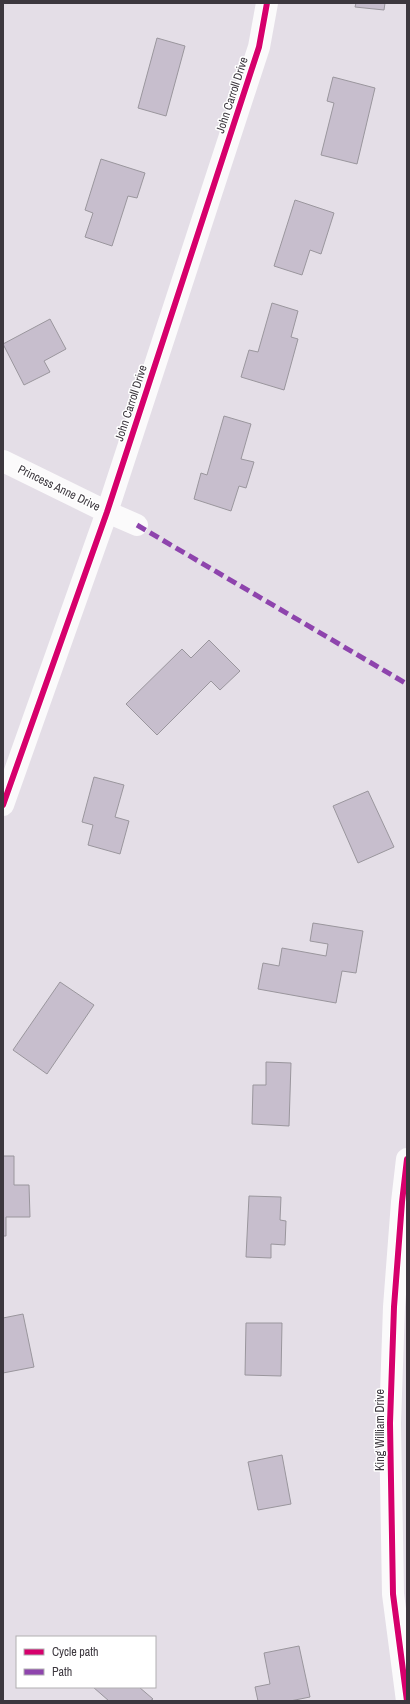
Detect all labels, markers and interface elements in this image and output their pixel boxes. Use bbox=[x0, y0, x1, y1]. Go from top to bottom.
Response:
street label: John Carroll Drive bbox=[212, 55, 252, 135]
street label: John Carroll Drive bbox=[111, 363, 151, 443]
street label: Princess Anne Drive bbox=[15, 461, 103, 515]
street label: King William Drive bbox=[372, 1389, 388, 1471]
legend bbox=[16, 1636, 156, 1688]
text: Cycle path bbox=[52, 1644, 99, 1660]
text: Path bbox=[52, 1664, 72, 1680]

